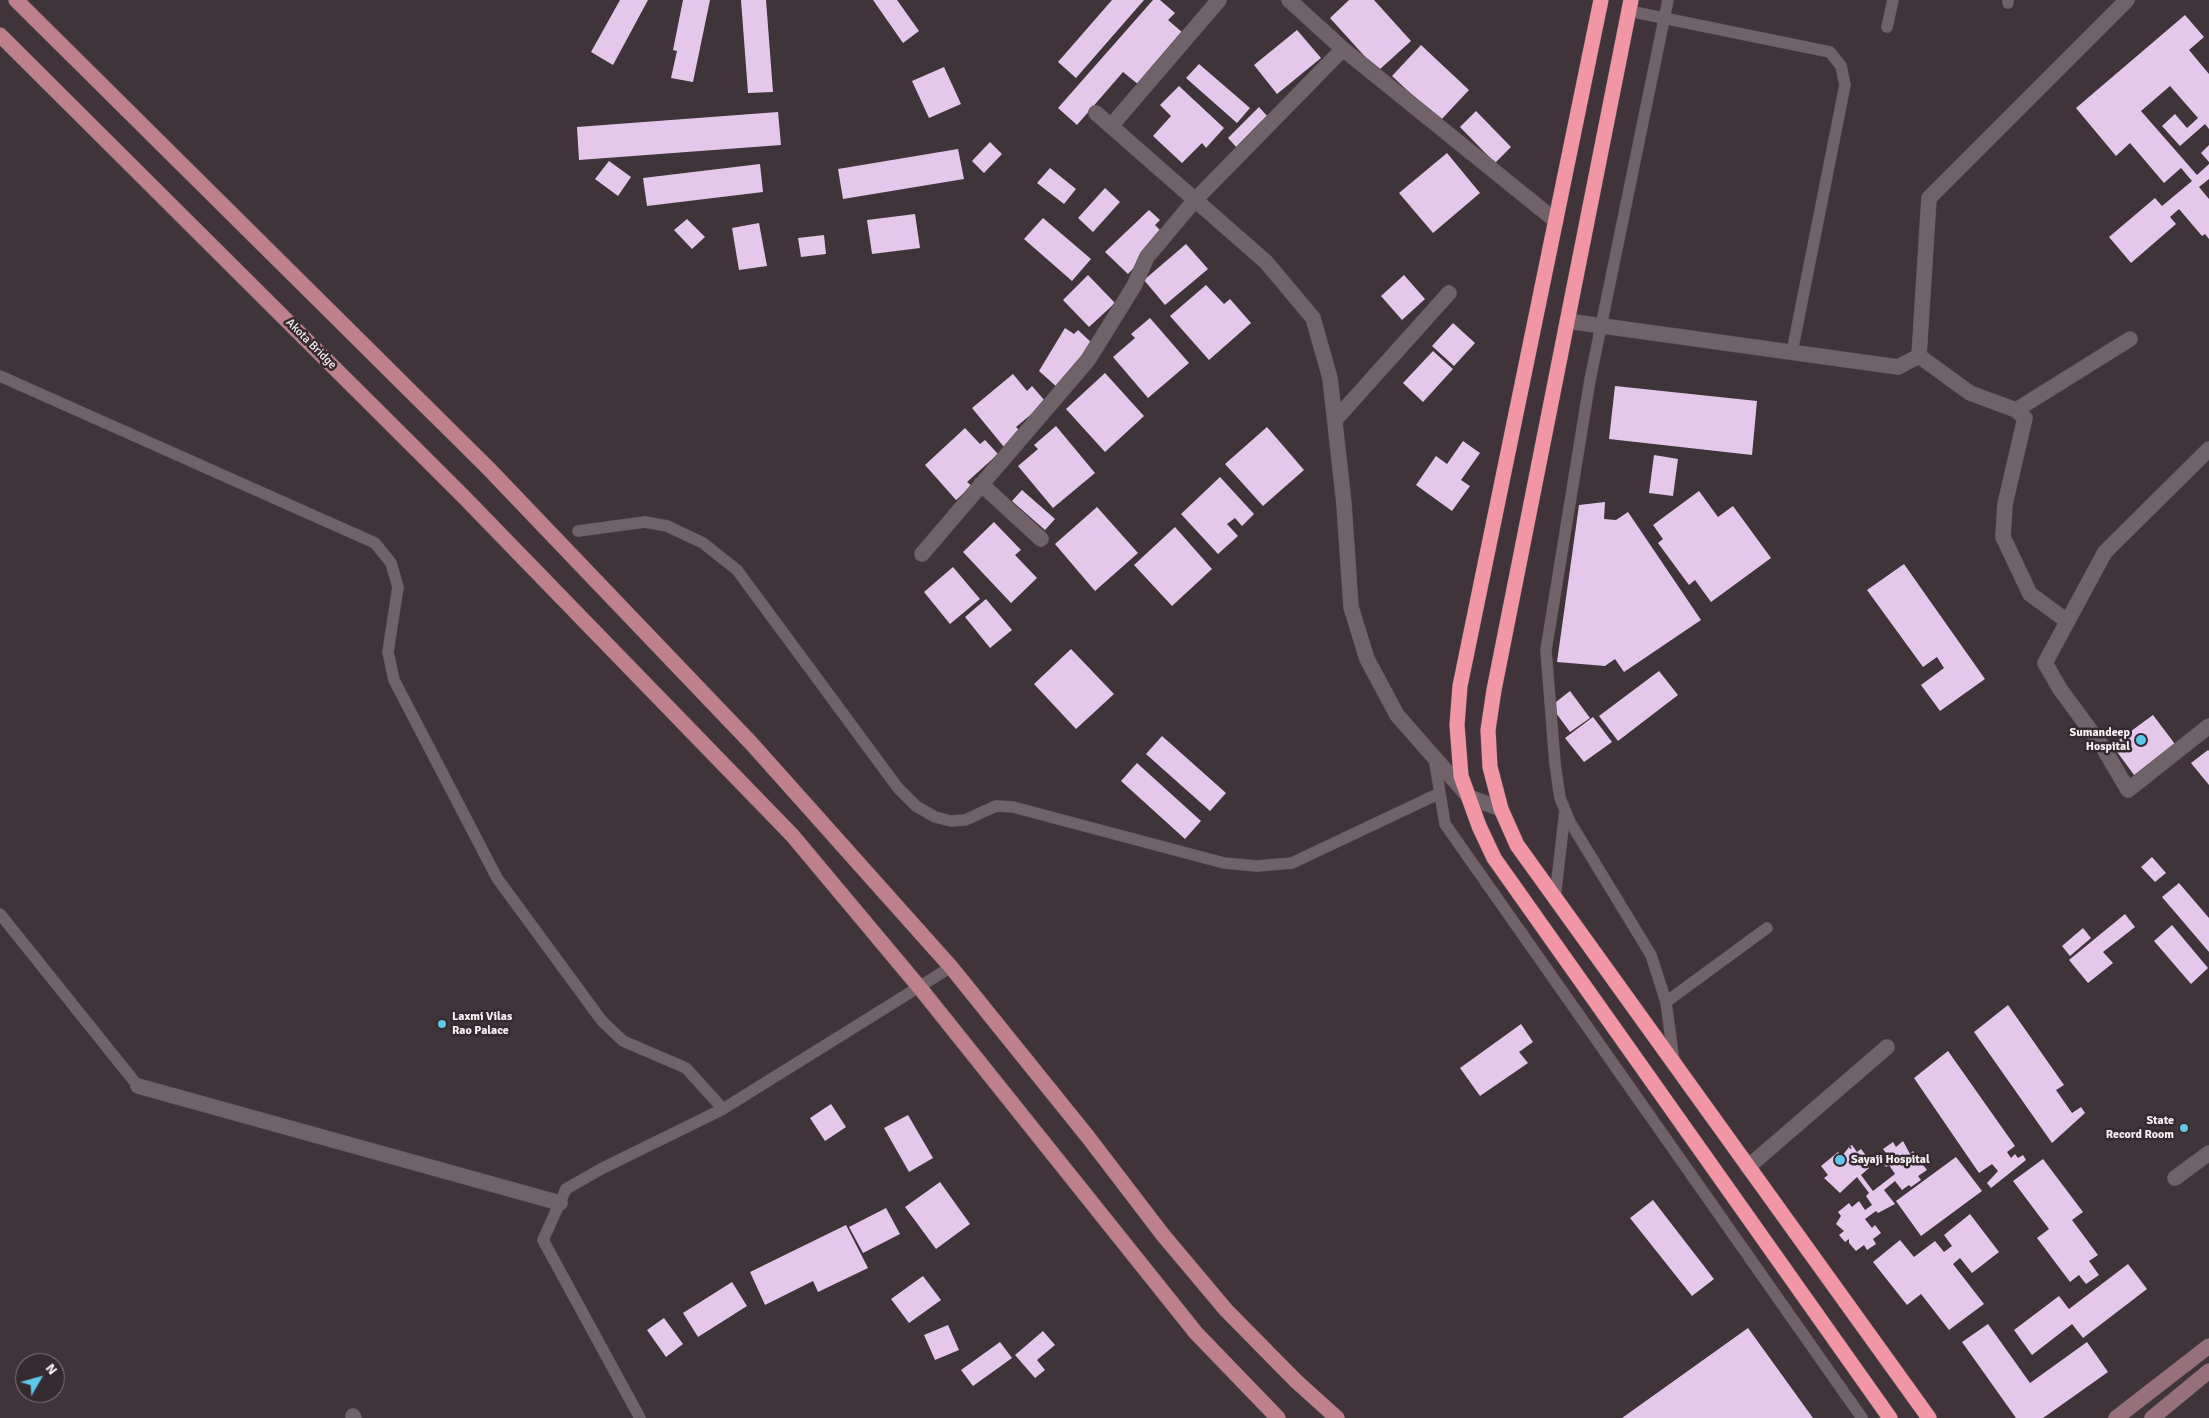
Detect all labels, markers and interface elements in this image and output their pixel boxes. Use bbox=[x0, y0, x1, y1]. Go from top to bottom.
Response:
street label: Akota Bridge bbox=[283, 316, 339, 372]
place label: Sumandeep Hospital bbox=[2069, 726, 2130, 754]
marker: Sumandeep Hospital bbox=[2134, 733, 2148, 747]
place label: Laxmi Vilas Rao Palace bbox=[452, 1010, 512, 1038]
marker: Laxmi Vilas Rao Palace bbox=[436, 1018, 448, 1030]
place label: State Record Room bbox=[2106, 1114, 2174, 1142]
marker: State Record Room bbox=[2178, 1122, 2190, 1134]
marker: Sayaji Hospital bbox=[1833, 1153, 1847, 1167]
place label: Sayaji Hospital bbox=[1851, 1153, 1930, 1167]
north arrow bbox=[15, 1353, 65, 1403]
text: N bbox=[42, 1360, 61, 1378]

